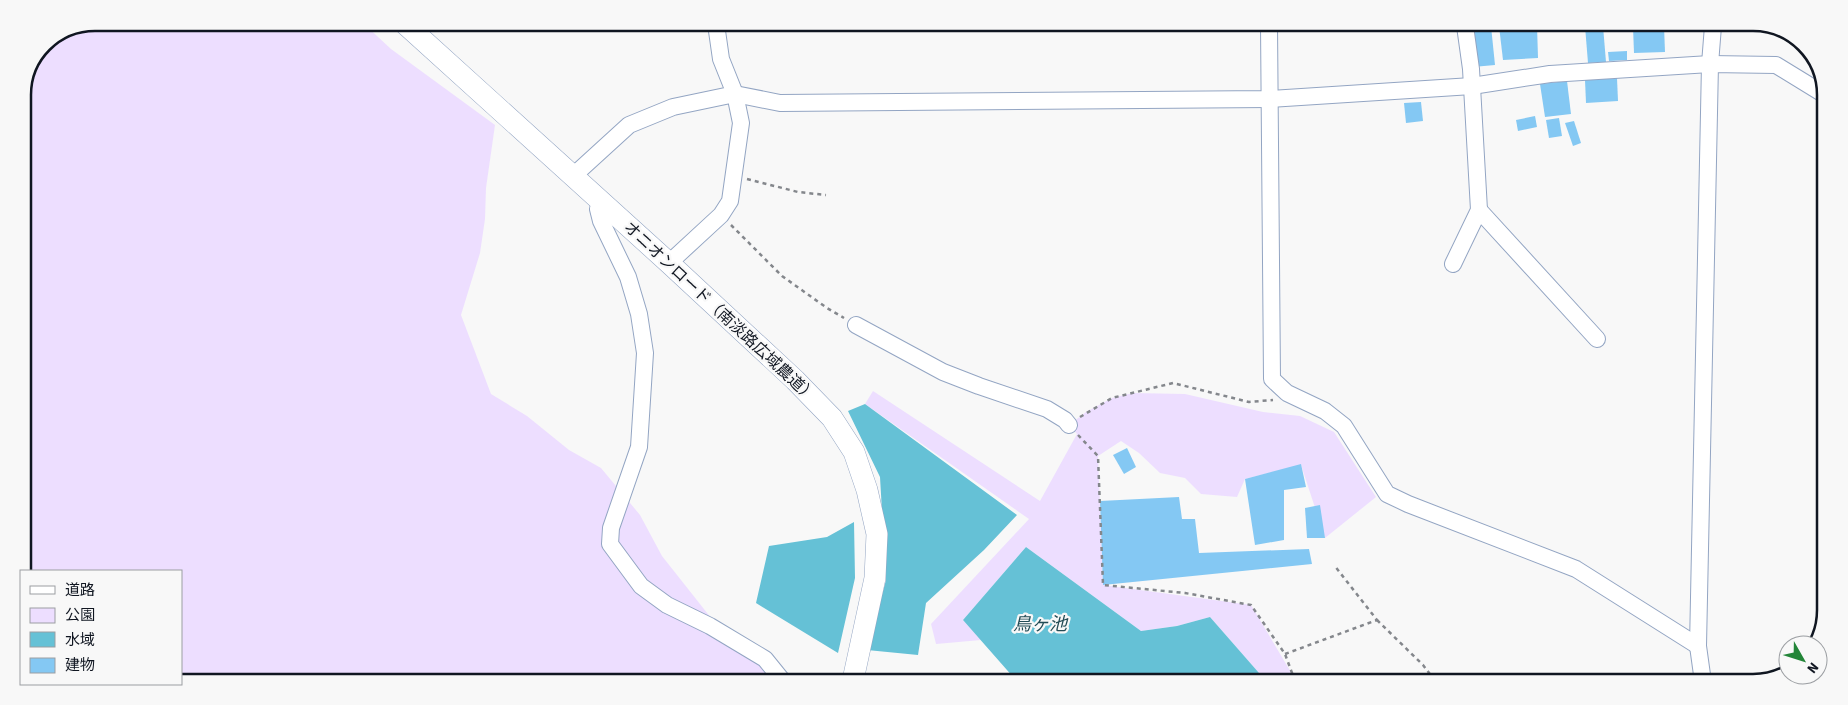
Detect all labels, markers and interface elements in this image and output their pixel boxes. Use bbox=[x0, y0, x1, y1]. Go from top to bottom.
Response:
street label: オニオンロード（南淡路広域農道） bbox=[619, 217, 821, 407]
legend bbox=[20, 570, 182, 685]
text: 道路 bbox=[65, 580, 95, 601]
text: 公園 bbox=[65, 605, 95, 626]
water label: 鳥ヶ池 bbox=[1013, 612, 1069, 637]
text: 水域 bbox=[65, 630, 95, 651]
north arrow bbox=[1778, 635, 1828, 685]
text: 建物 bbox=[65, 655, 95, 676]
text: N bbox=[1802, 658, 1823, 677]

